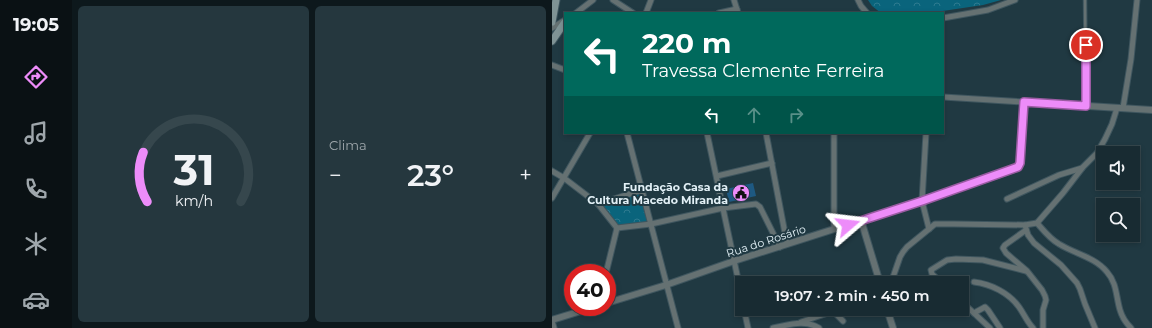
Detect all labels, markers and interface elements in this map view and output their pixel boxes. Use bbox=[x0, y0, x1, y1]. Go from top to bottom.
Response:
text: 19:05 bbox=[13, 14, 59, 36]
text: 220 m bbox=[642, 26, 731, 60]
icon: left bbox=[576, 28, 628, 80]
pin bbox=[1069, 28, 1103, 62]
icon: arrive bbox=[1075, 34, 1097, 56]
text: Travessa Clemente Ferreira bbox=[642, 60, 884, 82]
icon: directions bbox=[22, 63, 50, 91]
icon: left bbox=[701, 104, 723, 126]
icon: ahead bbox=[743, 104, 765, 126]
icon: right bbox=[785, 104, 807, 126]
icon: music bbox=[22, 119, 50, 147]
text: Clima bbox=[329, 137, 367, 153]
text: 31 bbox=[172, 145, 214, 195]
map controls bbox=[1096, 146, 1140, 242]
button: sound bbox=[1096, 146, 1140, 190]
text: 23° bbox=[407, 157, 454, 194]
text: − bbox=[329, 162, 342, 189]
text: + bbox=[519, 162, 532, 189]
icon: phone bbox=[22, 175, 50, 203]
place label: Fundação Casa da Cultura Macedo Miranda bbox=[587, 180, 728, 207]
public building icon: Fundação Casa da Cultura Macedo Miranda bbox=[731, 183, 751, 203]
text: km/h bbox=[174, 192, 213, 210]
button: search bbox=[1096, 198, 1140, 242]
position arrow bbox=[827, 204, 869, 246]
street label: Rua do Rosário bbox=[724, 222, 808, 260]
icon: climate bbox=[22, 230, 50, 258]
speed limit sign: 40 bbox=[564, 264, 616, 316]
icon: car bbox=[22, 286, 50, 314]
text: 19:07 · 2 min · 450 m bbox=[774, 286, 930, 305]

